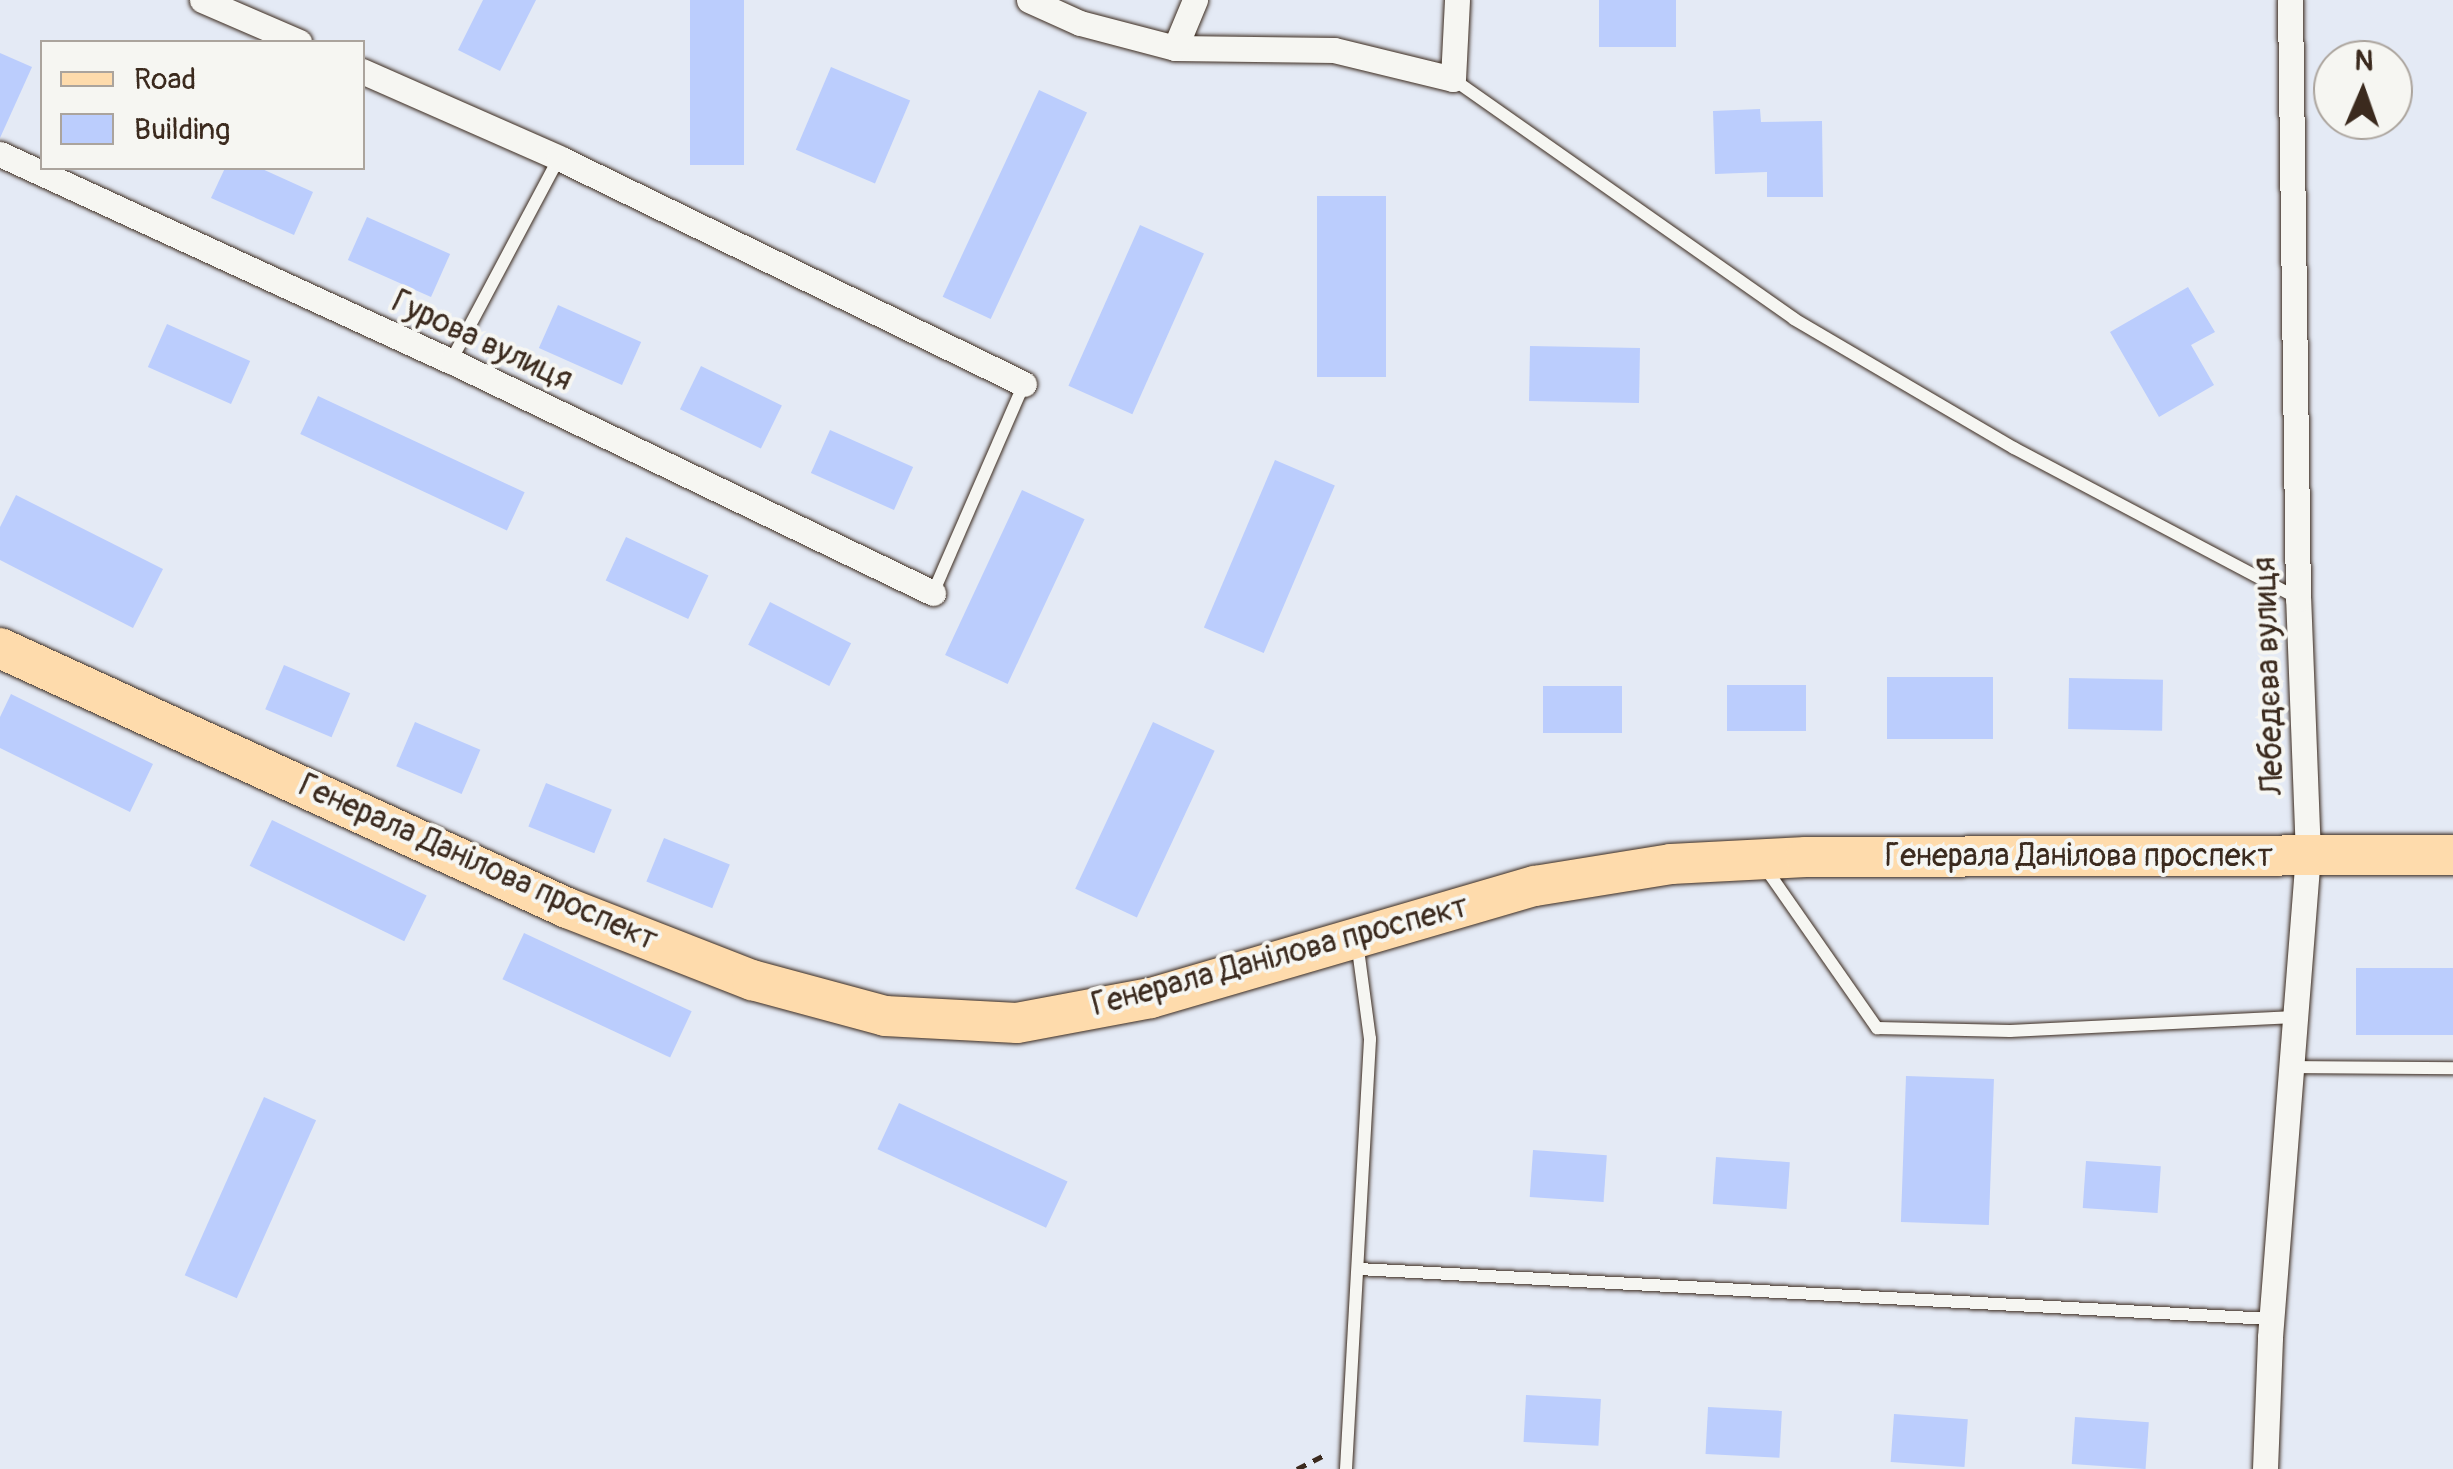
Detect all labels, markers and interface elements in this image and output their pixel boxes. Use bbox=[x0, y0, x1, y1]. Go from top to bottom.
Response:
legend bbox=[40, 40, 365, 170]
north arrow bbox=[2313, 40, 2413, 140]
text: N bbox=[2354, 44, 2374, 79]
text: Road bbox=[134, 61, 196, 98]
text: Building bbox=[134, 111, 230, 148]
street label: Гурова вулиця bbox=[386, 283, 578, 399]
street label: Лебедєва вулиця bbox=[2246, 556, 2292, 796]
street label: Генерала Данілова проспект bbox=[293, 767, 663, 959]
street label: Генерала Данілова проспект bbox=[1885, 837, 2273, 875]
street label: Генерала Данілова проспект bbox=[1088, 887, 1472, 1025]

